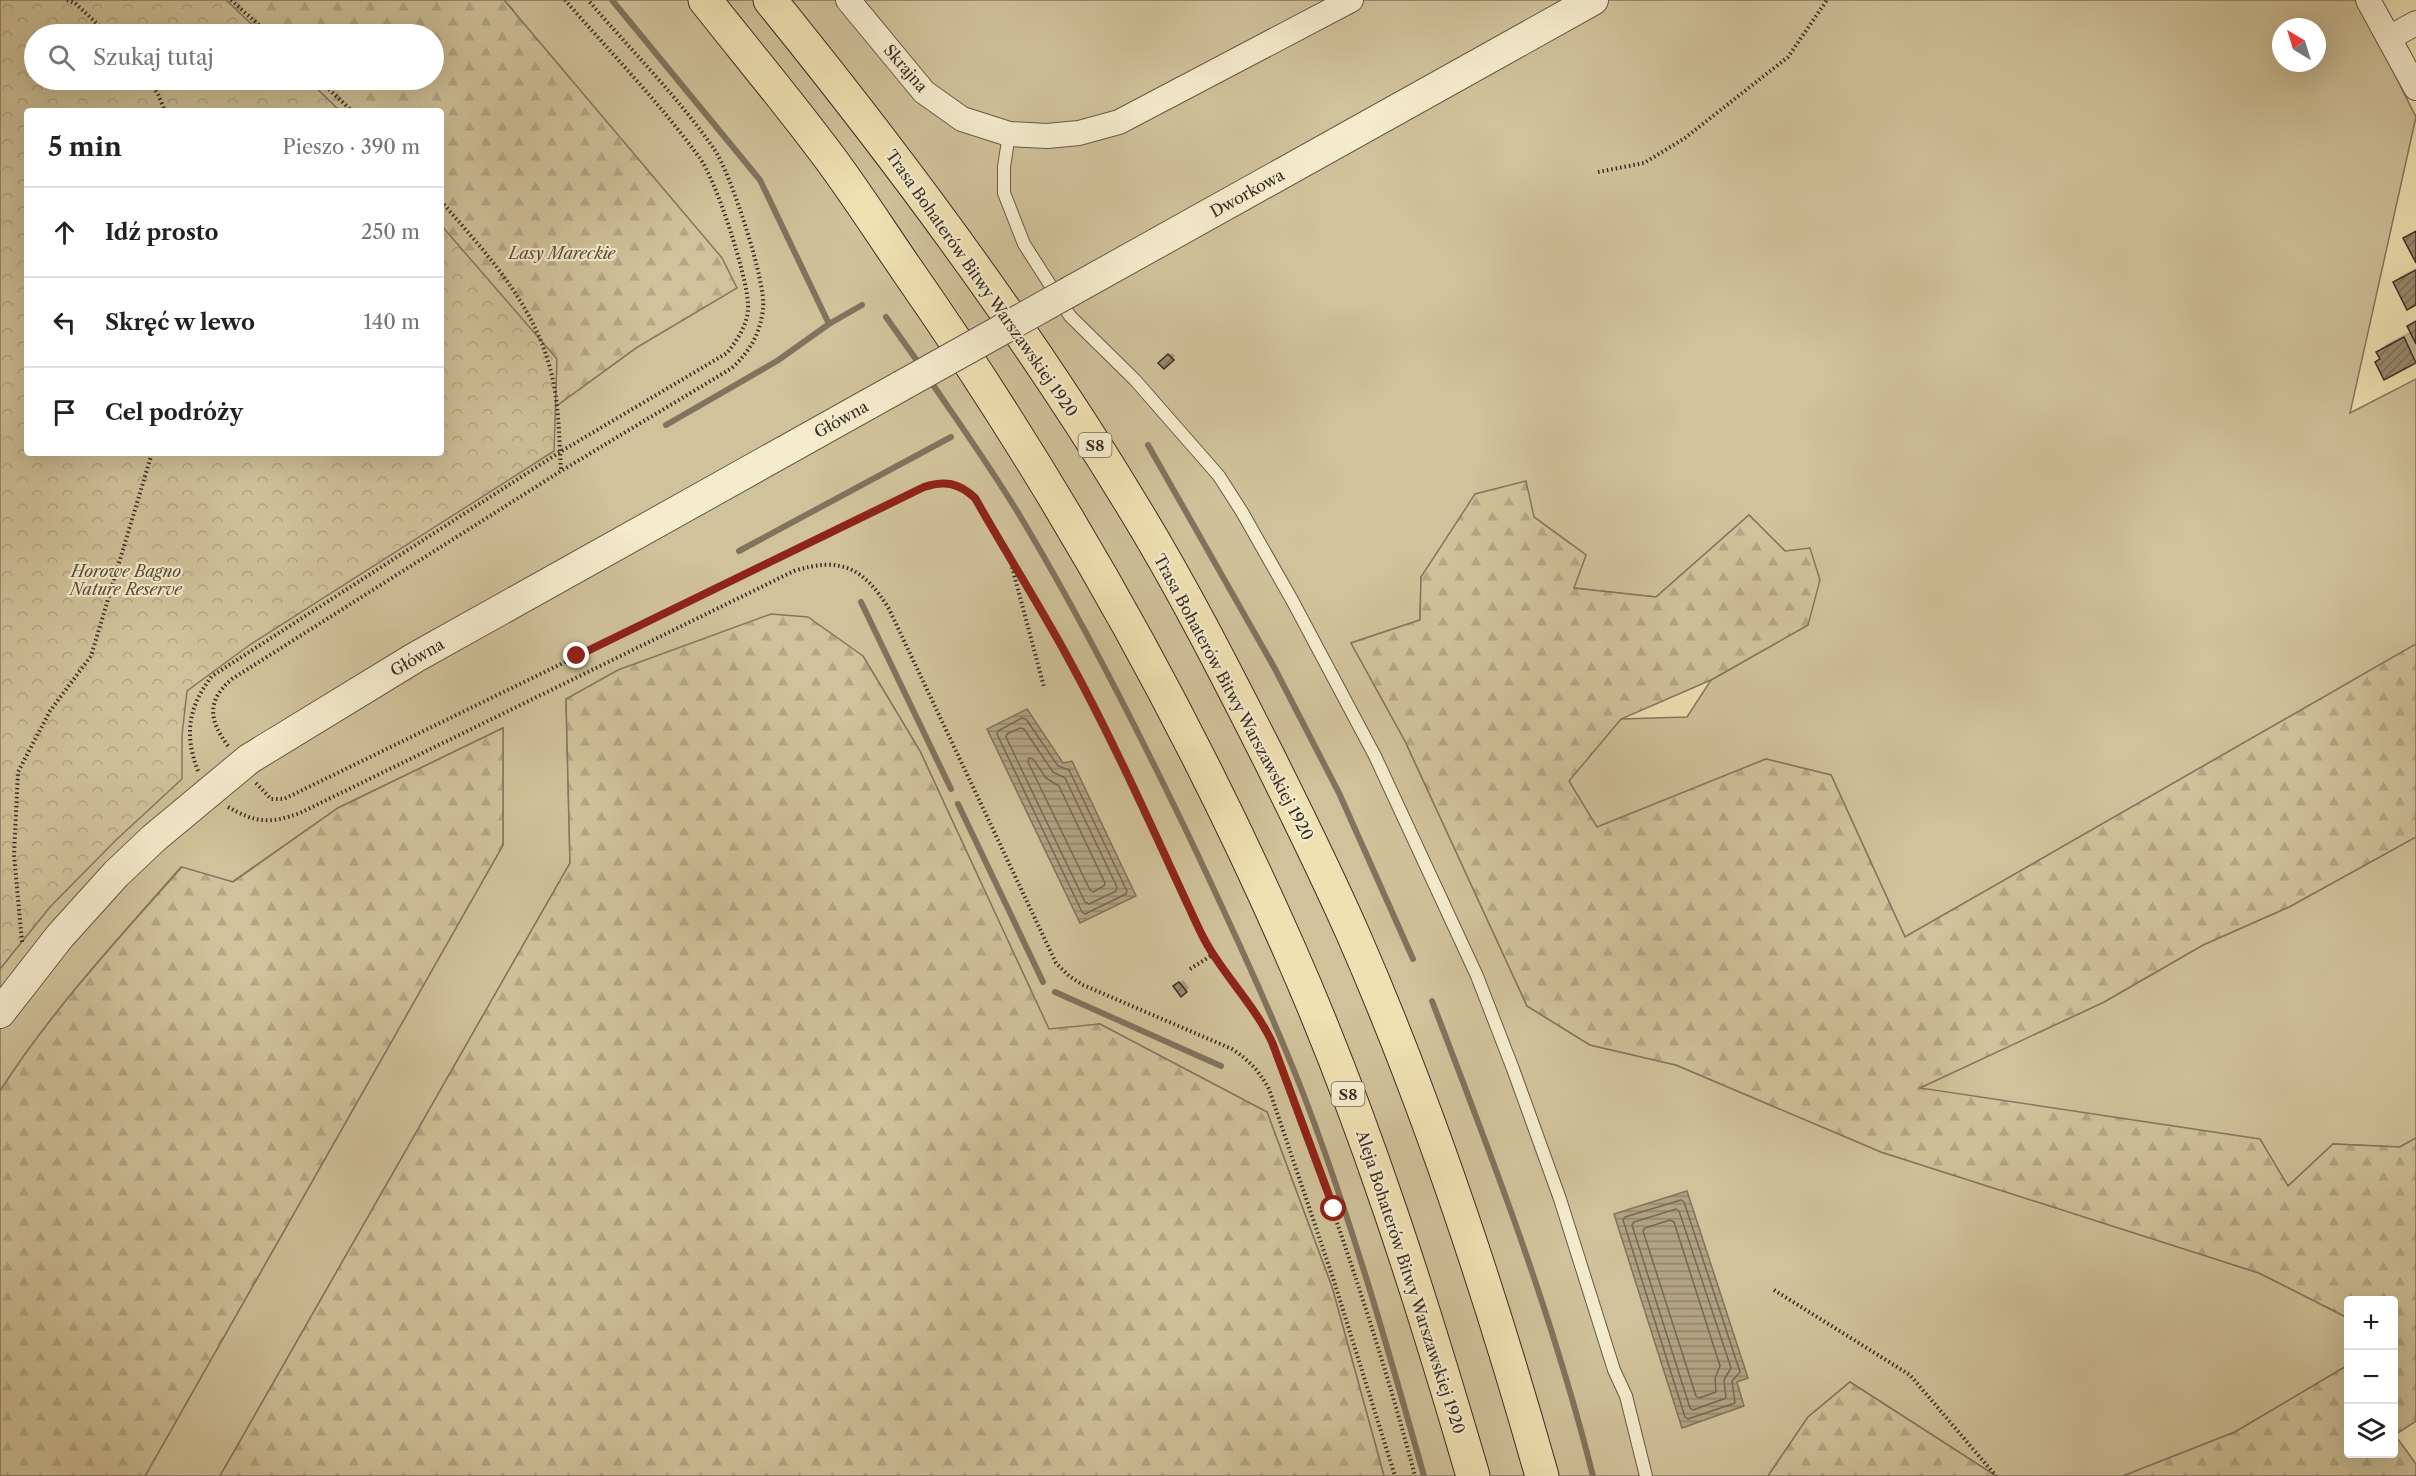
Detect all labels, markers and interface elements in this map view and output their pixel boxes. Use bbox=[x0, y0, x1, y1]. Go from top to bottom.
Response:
north arrow bbox=[2272, 18, 2326, 72]
search box bbox=[24, 24, 444, 90]
street label: Skrajna bbox=[880, 40, 933, 96]
icon: search bbox=[45, 41, 78, 74]
text: Szukaj tutaj bbox=[93, 44, 214, 71]
text: 5 min bbox=[48, 131, 122, 163]
text: Pieszo · 390 m bbox=[283, 135, 420, 159]
street label: Trasa Bohaterów Bitwy Warszawskiej 1920 bbox=[882, 146, 1082, 420]
street label: Dworkowa bbox=[1207, 164, 1288, 222]
icon: ahead bbox=[48, 216, 81, 249]
text: Idź prosto bbox=[105, 219, 219, 246]
text: 250 m bbox=[361, 220, 420, 244]
park label: Lasy Mareckie bbox=[507, 243, 617, 263]
icon: left bbox=[48, 306, 81, 339]
text: Skręć w lewo bbox=[105, 309, 255, 336]
text: 140 m bbox=[363, 310, 420, 334]
icon: arrive bbox=[48, 396, 81, 429]
street label: Główna bbox=[810, 396, 872, 442]
text: Cel podróży bbox=[105, 399, 243, 426]
road number: S8 bbox=[1078, 433, 1112, 457]
street label: Trasa Bohaterów Bitwy Warszawskiej 1920 bbox=[1150, 550, 1318, 844]
park label: Horowe Bagno Nature Reserve bbox=[68, 561, 183, 599]
street label: Główna bbox=[387, 633, 448, 680]
route end bbox=[563, 642, 589, 668]
road number: S8 bbox=[1332, 1082, 1364, 1106]
street label: Aleja Bohaterów Bitwy Warszawskiej 1920 bbox=[1352, 1127, 1470, 1436]
route start bbox=[1320, 1195, 1346, 1221]
map controls bbox=[2344, 1296, 2398, 1458]
button: + bbox=[2344, 1296, 2398, 1350]
button: − bbox=[2344, 1350, 2398, 1404]
button: layers bbox=[2344, 1404, 2398, 1458]

